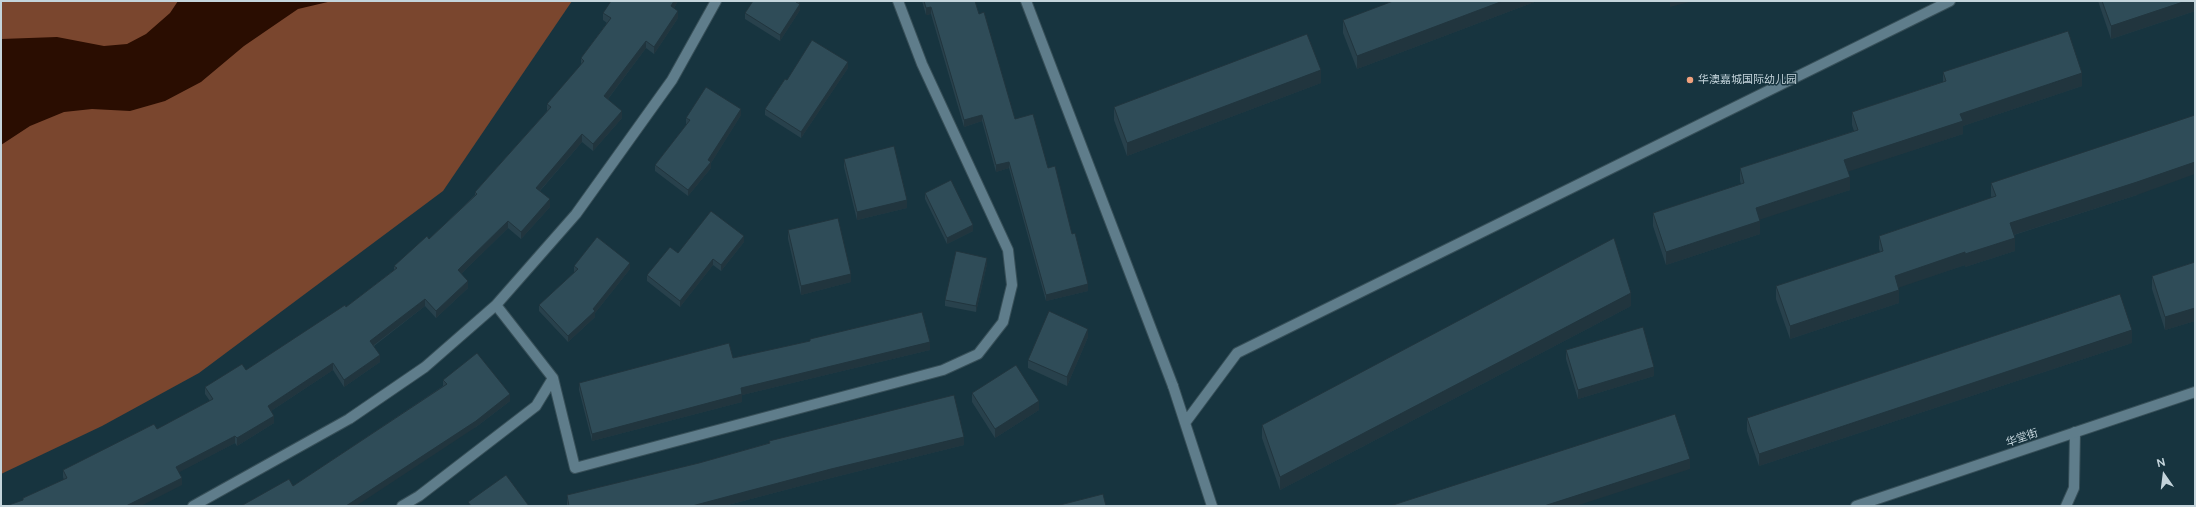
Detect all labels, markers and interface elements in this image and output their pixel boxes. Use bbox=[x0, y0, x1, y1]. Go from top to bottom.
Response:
place label: 华澳嘉城国际幼儿园 bbox=[1698, 73, 1797, 87]
marker: 华澳嘉城国际幼儿园 bbox=[1685, 75, 1695, 85]
street label: 华堂街 bbox=[2004, 426, 2040, 450]
north arrow bbox=[2144, 455, 2184, 495]
text: N bbox=[2155, 456, 2167, 470]

